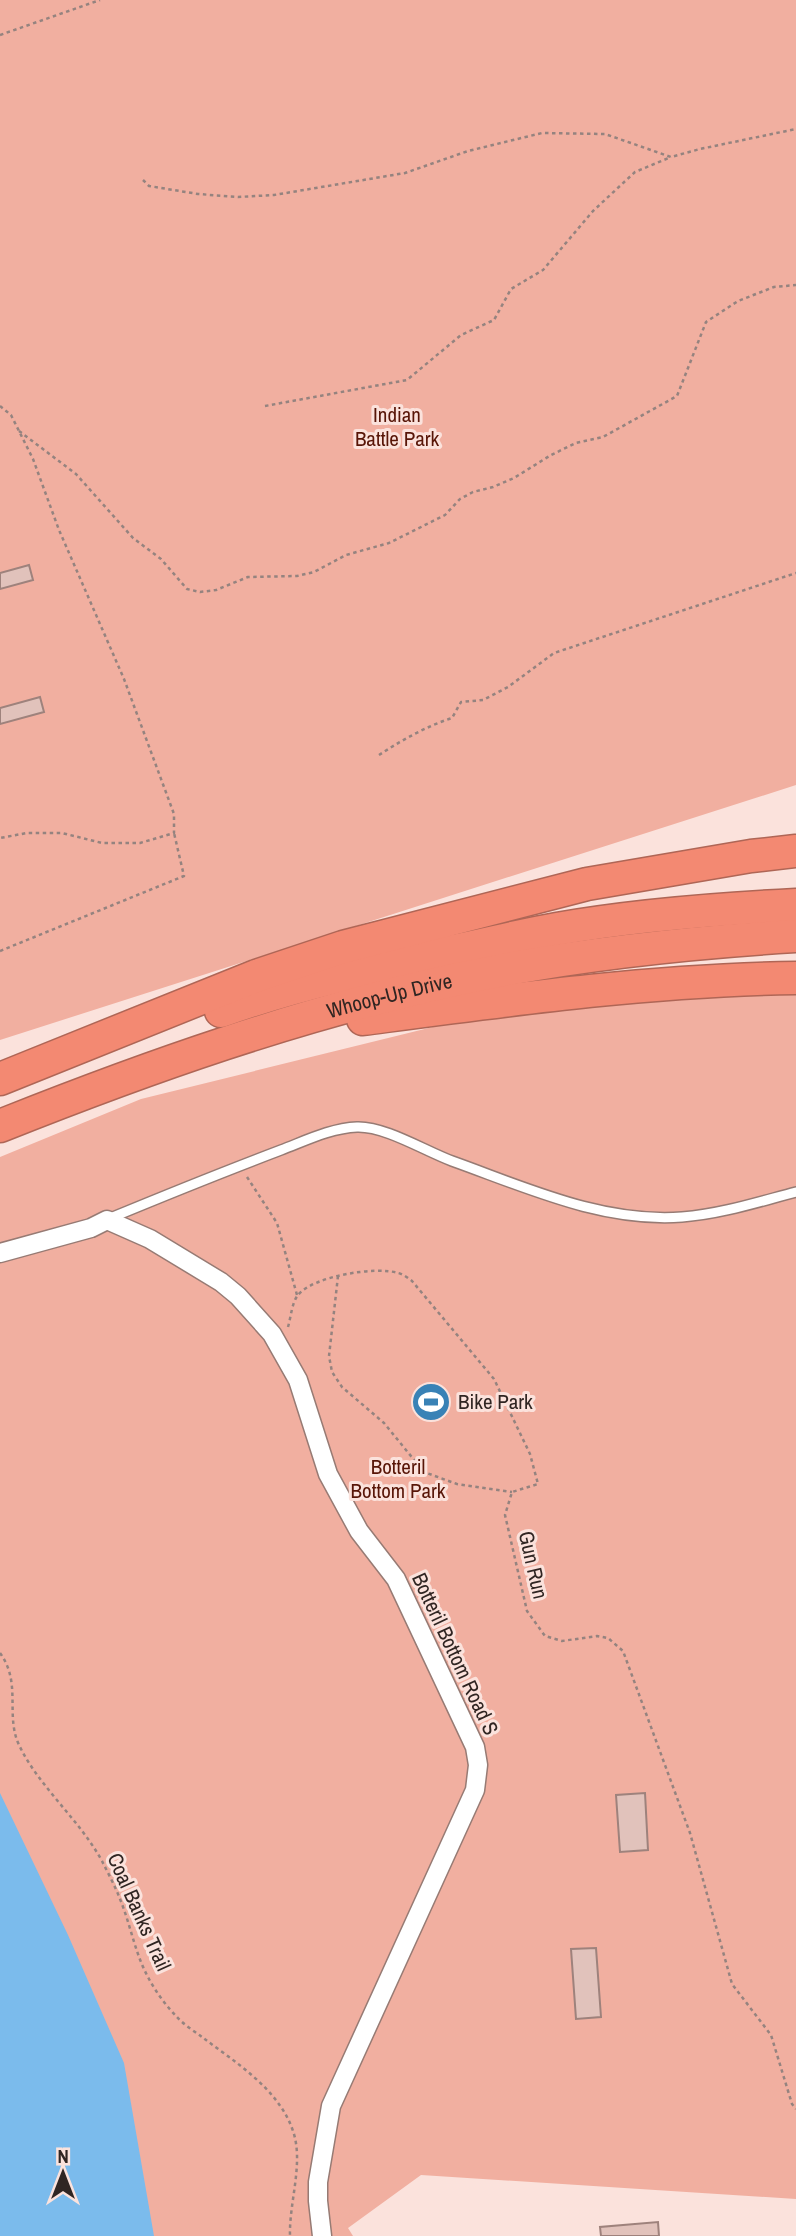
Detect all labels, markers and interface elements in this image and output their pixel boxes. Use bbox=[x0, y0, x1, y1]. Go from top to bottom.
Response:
park label: Indian Battle Park bbox=[355, 400, 440, 453]
street label: Whoop-Up Drive bbox=[323, 966, 455, 1025]
sports icon: Bike Park bbox=[410, 1381, 452, 1423]
place label: Bike Park bbox=[458, 1387, 533, 1416]
park label: Botteril Bottom Park bbox=[351, 1452, 446, 1505]
street label: Gun Run bbox=[512, 1528, 555, 1602]
street label: Botteril Bottom Road S bbox=[405, 1568, 506, 1740]
street label: Coal Banks Trail bbox=[101, 1848, 178, 1975]
north arrow bbox=[28, 2138, 98, 2208]
text: N bbox=[57, 2143, 69, 2169]

